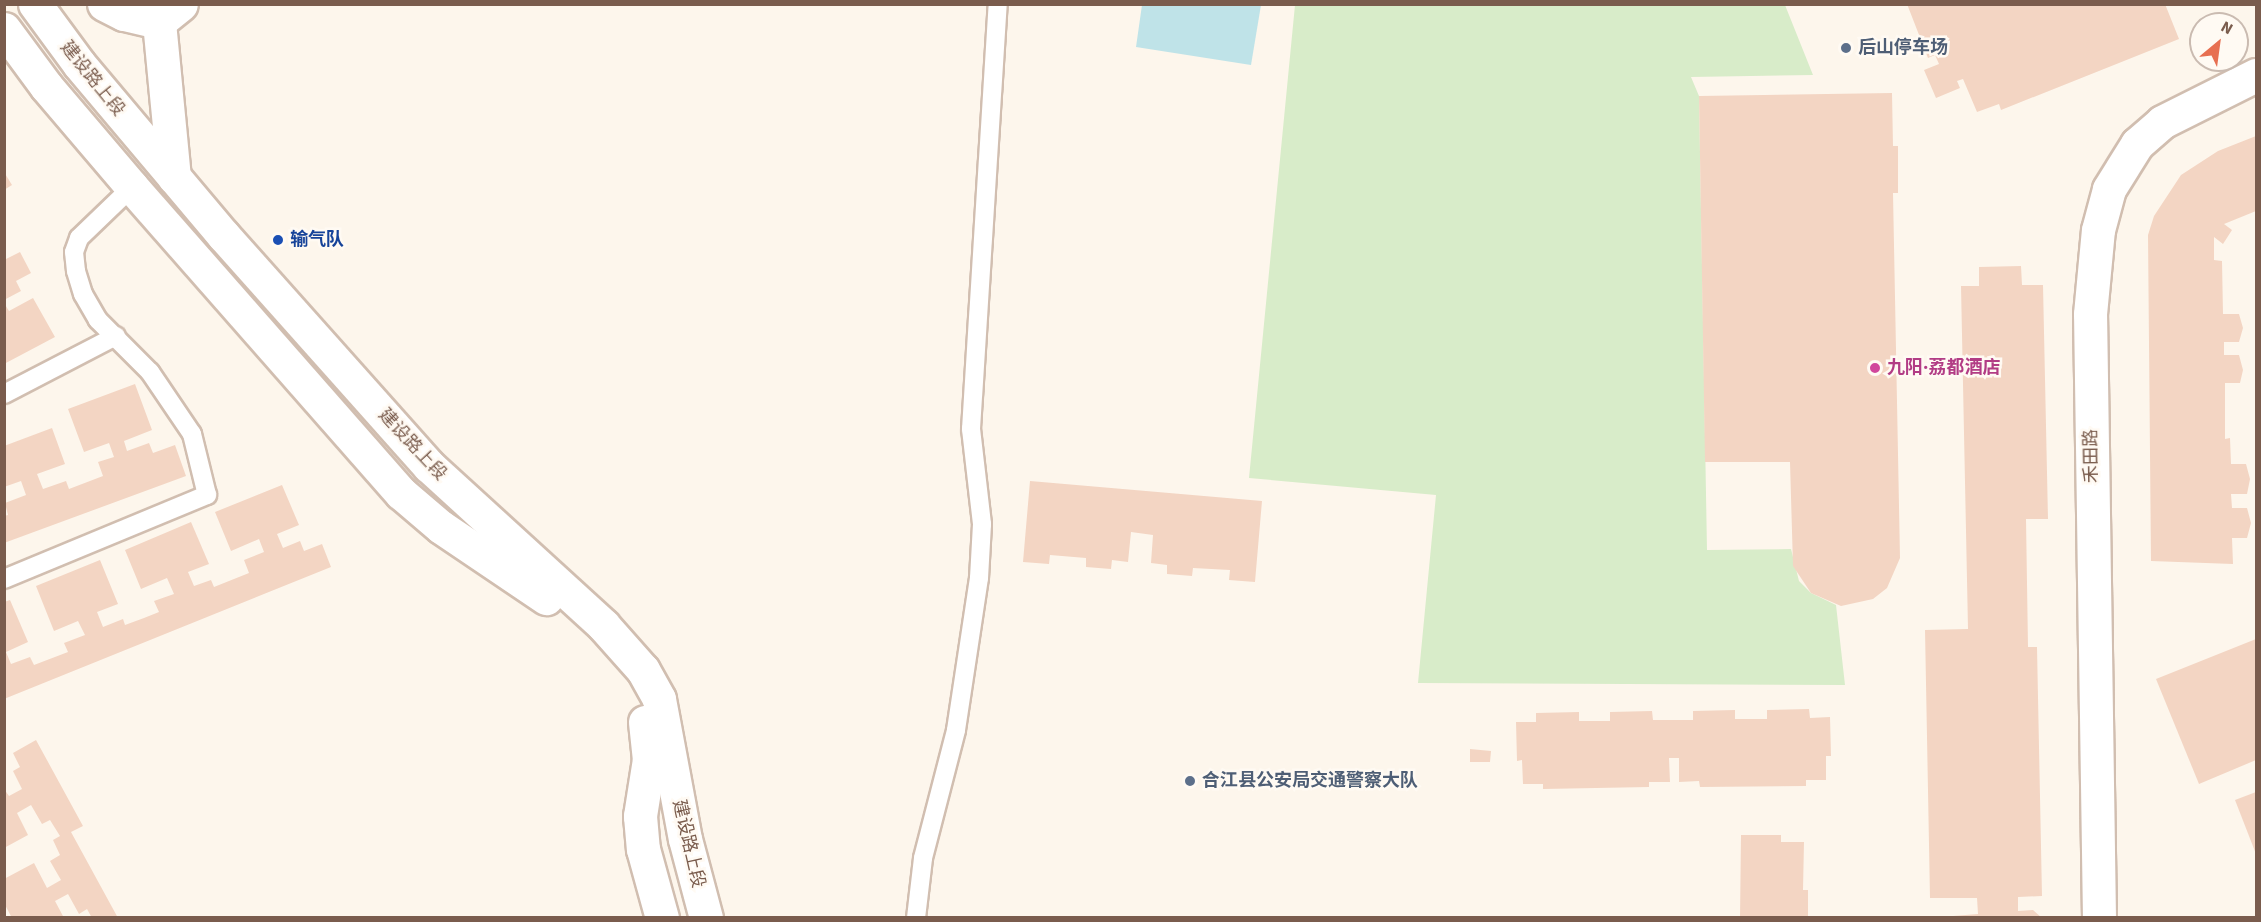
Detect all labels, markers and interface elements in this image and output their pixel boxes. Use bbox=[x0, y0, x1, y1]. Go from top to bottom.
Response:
north arrow bbox=[2189, 12, 2249, 72]
text: N bbox=[2217, 16, 2237, 40]
street label: 建设路上段 bbox=[55, 37, 129, 121]
place label: 后山停车场 bbox=[1858, 37, 1948, 59]
marker: 后山停车场 bbox=[1839, 41, 1853, 55]
place label: 输气队 bbox=[290, 229, 344, 251]
marker: 输气队 bbox=[271, 233, 285, 247]
place label: 九阳·荔都酒店 bbox=[1887, 357, 2000, 379]
marker: 九阳·荔都酒店 bbox=[1868, 361, 1882, 375]
street label: 建设路上段 bbox=[373, 405, 451, 485]
street label: 禾田路 bbox=[2081, 429, 2103, 483]
place label: 合江县公安局交通警察大队 bbox=[1202, 770, 1418, 792]
marker: 合江县公安局交通警察大队 bbox=[1183, 774, 1197, 788]
street label: 建设路上段 bbox=[667, 798, 709, 890]

